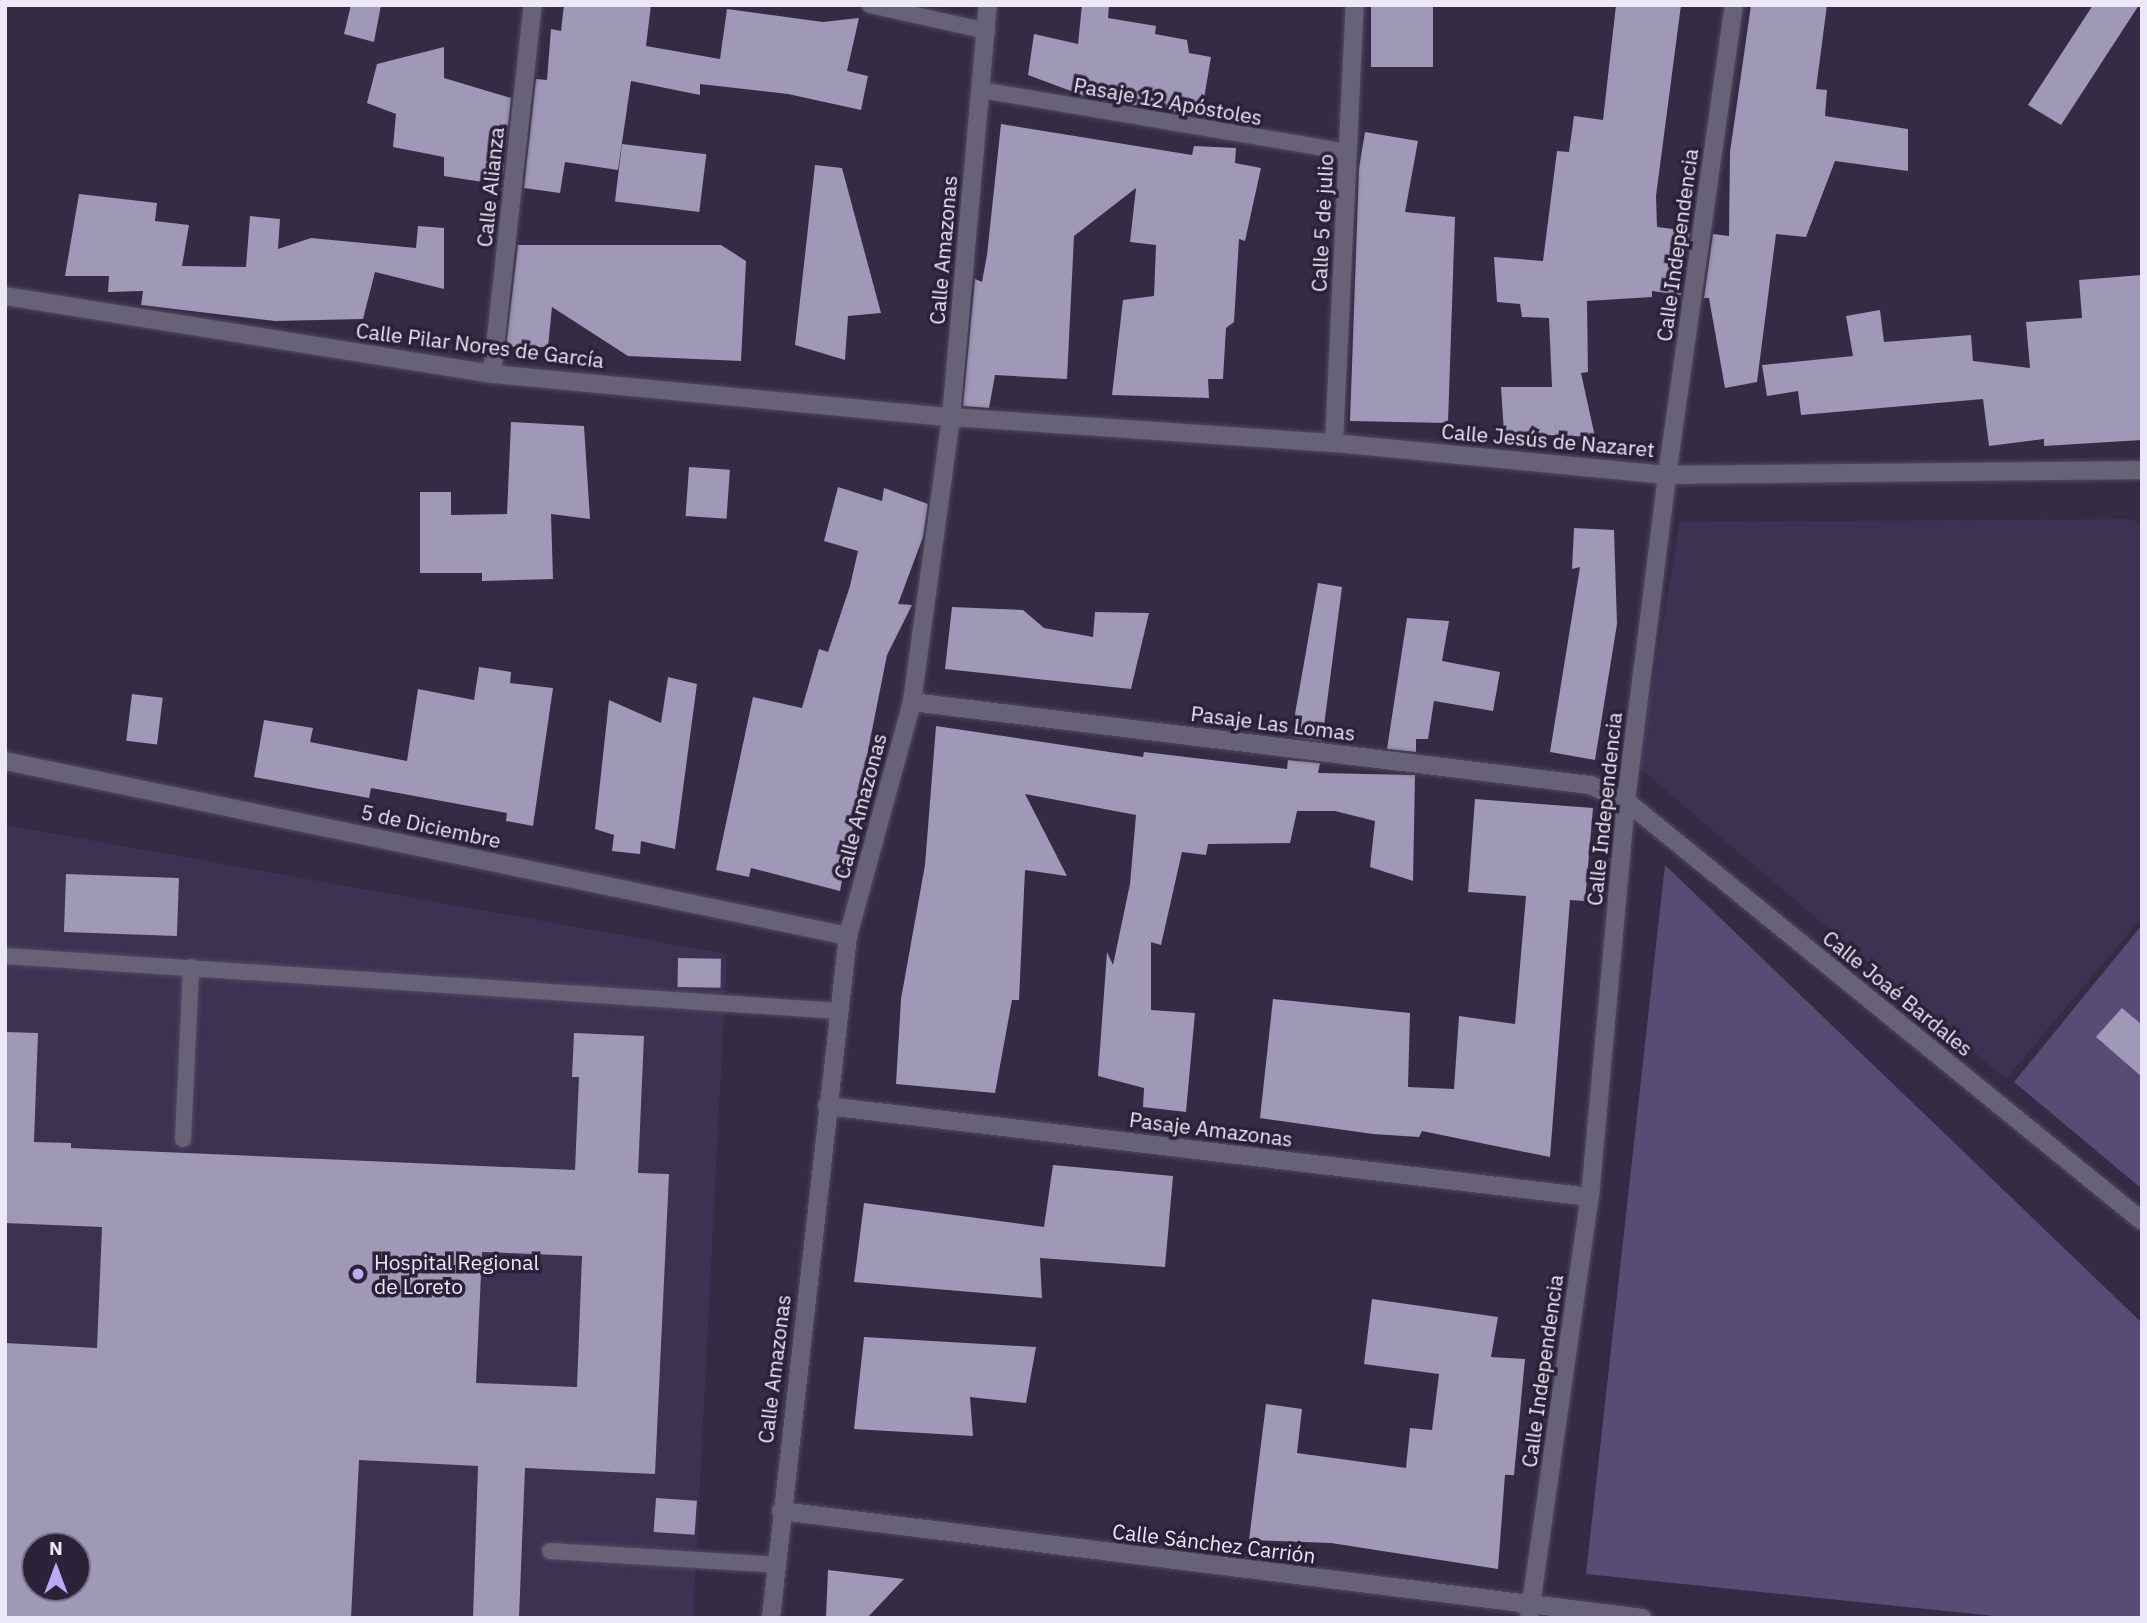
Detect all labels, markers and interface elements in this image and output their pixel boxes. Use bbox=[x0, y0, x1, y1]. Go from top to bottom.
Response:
street label: Pasaje 12 Apóstoles bbox=[1072, 72, 1264, 130]
street label: Calle Alianza bbox=[471, 126, 509, 248]
street label: Calle Independencia bbox=[1651, 147, 1703, 343]
street label: Calle 5 de julio bbox=[1306, 153, 1338, 293]
street label: Calle Amazonas bbox=[924, 174, 962, 326]
street label: Calle Pilar Nores de García bbox=[355, 317, 605, 373]
street label: Calle Jesús de Nazaret bbox=[1440, 418, 1656, 462]
street label: Pasaje Las Lomas bbox=[1189, 700, 1357, 746]
street label: Calle Independencia bbox=[1581, 711, 1627, 907]
street label: Calle Amazonas bbox=[828, 730, 892, 882]
street label: 5 de Diciembre bbox=[359, 799, 503, 853]
street label: Calle Joaé Bardales bbox=[1818, 925, 1978, 1061]
street label: Pasaje Amazonas bbox=[1128, 1106, 1294, 1152]
place label: Hospital Regional de Loreto bbox=[374, 1249, 539, 1299]
marker: Hospital Regional de Loreto bbox=[348, 1264, 368, 1284]
street label: Calle Independencia bbox=[1516, 1273, 1568, 1469]
street label: Calle Amazonas bbox=[752, 1293, 796, 1445]
street label: Calle Sánchez Carrión bbox=[1111, 1518, 1317, 1568]
north arrow bbox=[21, 1532, 91, 1602]
text: N bbox=[49, 1536, 63, 1560]

